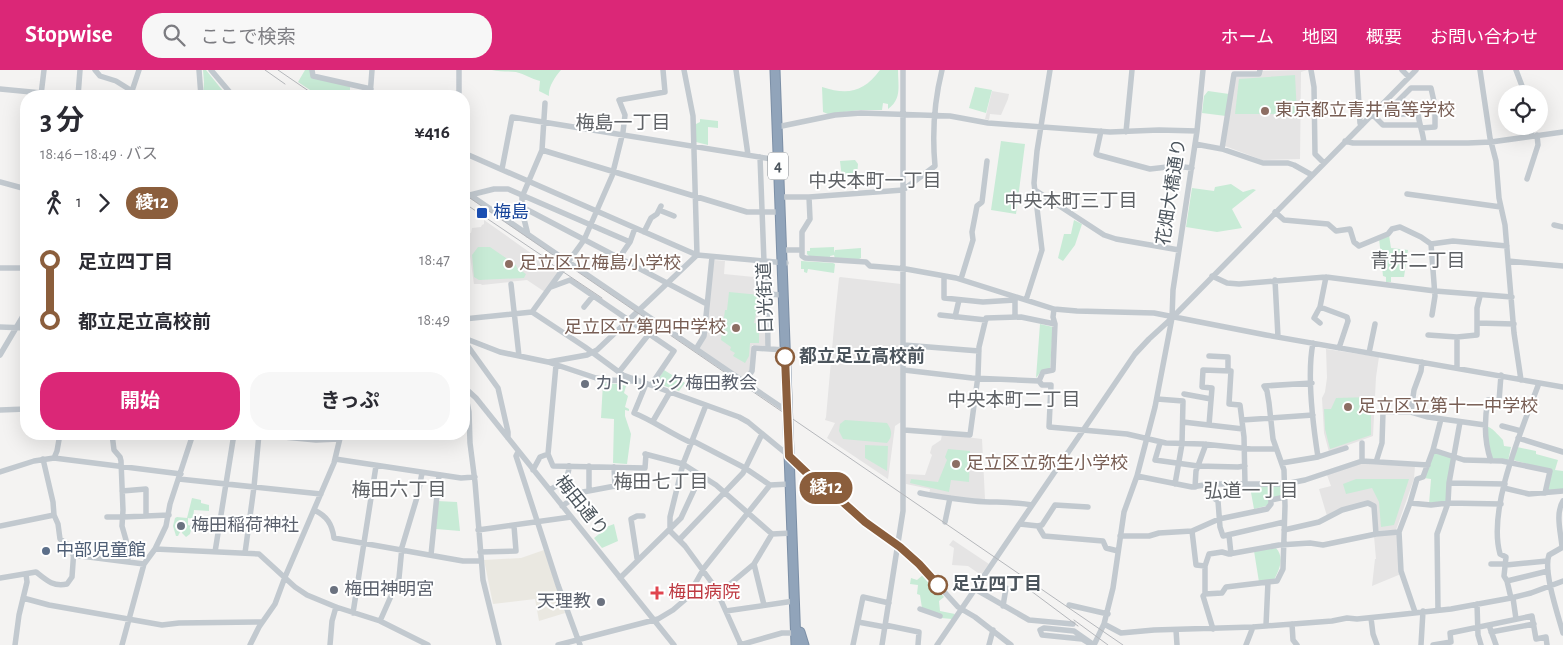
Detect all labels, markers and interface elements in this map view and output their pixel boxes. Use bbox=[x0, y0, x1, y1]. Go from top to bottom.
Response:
search box bbox=[142, 13, 492, 58]
icon: search bbox=[160, 21, 188, 49]
text: Stopwise bbox=[25, 23, 112, 47]
text: ここで検索 bbox=[200, 28, 295, 47]
text: ホーム bbox=[1221, 29, 1274, 47]
text: 地図 bbox=[1302, 29, 1338, 47]
text: 概要 bbox=[1366, 29, 1402, 47]
text: お問い合わせ bbox=[1430, 29, 1538, 47]
map controls bbox=[1498, 85, 1548, 135]
button: locate bbox=[1498, 85, 1548, 135]
place label: 東京都立青井高等学校 bbox=[1275, 100, 1455, 120]
marker: 東京都立青井高等学校 bbox=[1259, 105, 1271, 117]
text: 3 分 bbox=[40, 107, 84, 135]
district label: 梅島一丁目 bbox=[575, 113, 671, 133]
text: ¥416 bbox=[414, 123, 450, 142]
street label: 花畑大橋通り bbox=[1154, 137, 1189, 247]
text: 18:46 – 18:49 · バス bbox=[40, 146, 158, 162]
road number: 4 bbox=[768, 152, 788, 180]
district label: 中央本町一丁目 bbox=[808, 171, 942, 191]
icon: walk bbox=[40, 189, 68, 217]
icon: forward bbox=[90, 189, 118, 217]
district label: 中央本町三丁目 bbox=[1004, 191, 1138, 211]
text: 1 bbox=[76, 194, 82, 210]
text: 綾12 bbox=[136, 194, 168, 212]
place label: 梅島 bbox=[493, 202, 529, 222]
marker: 梅島 bbox=[475, 206, 489, 220]
district label: 青井二丁目 bbox=[1370, 250, 1466, 271]
text: 18:47 bbox=[419, 252, 450, 268]
text: 足立四丁目 bbox=[78, 253, 173, 272]
place label: 足立区立梅島小学校 bbox=[519, 253, 681, 273]
marker: 足立区立梅島小学校 bbox=[503, 258, 515, 270]
street label: 日光街道 bbox=[754, 262, 776, 334]
text: 18:49 bbox=[418, 312, 450, 328]
text: 都立足立高校前 bbox=[78, 313, 211, 332]
place label: 足立区立第四中学校 bbox=[564, 317, 726, 337]
marker: 足立区立第四中学校 bbox=[730, 322, 742, 334]
place label: 都立足立高校前 bbox=[799, 346, 925, 366]
marker: 都立足立高校前 bbox=[775, 347, 795, 367]
button: 開始 bbox=[40, 372, 240, 430]
button: きっぷ bbox=[250, 372, 450, 430]
place label: カトリック梅田教会 bbox=[595, 373, 757, 393]
marker: カトリック梅田教会 bbox=[579, 378, 591, 390]
district label: 中央本町二丁目 bbox=[947, 390, 1081, 410]
place label: 足立区立第十一中学校 bbox=[1358, 396, 1538, 416]
marker: 足立区立第十一中学校 bbox=[1342, 401, 1354, 413]
place label: 足立区立弥生小学校 bbox=[966, 453, 1128, 473]
marker: 足立区立弥生小学校 bbox=[950, 458, 962, 470]
street label: 梅田通り bbox=[551, 471, 612, 540]
district label: 梅田七丁目 bbox=[613, 472, 709, 492]
line badge: 綾12 bbox=[797, 472, 855, 504]
district label: 梅田六丁目 bbox=[351, 479, 447, 500]
text: 綾12 bbox=[810, 479, 842, 497]
district label: 弘道一丁目 bbox=[1203, 481, 1299, 501]
place label: 梅田稲荷神社 bbox=[191, 515, 299, 535]
marker: 梅田稲荷神社 bbox=[175, 520, 187, 532]
place label: 中部児童館 bbox=[56, 541, 146, 560]
marker: 中部児童館 bbox=[40, 545, 52, 557]
marker: 足立四丁目 bbox=[928, 575, 948, 595]
place label: 足立四丁目 bbox=[952, 575, 1042, 594]
place label: 梅田神明宮 bbox=[344, 579, 434, 599]
place label: 梅田病院 bbox=[668, 582, 740, 602]
marker: 梅田神明宮 bbox=[328, 584, 340, 596]
marker: 梅田病院 bbox=[650, 586, 664, 600]
place label: 天理教 bbox=[537, 591, 591, 611]
marker: 天理教 bbox=[595, 596, 607, 608]

